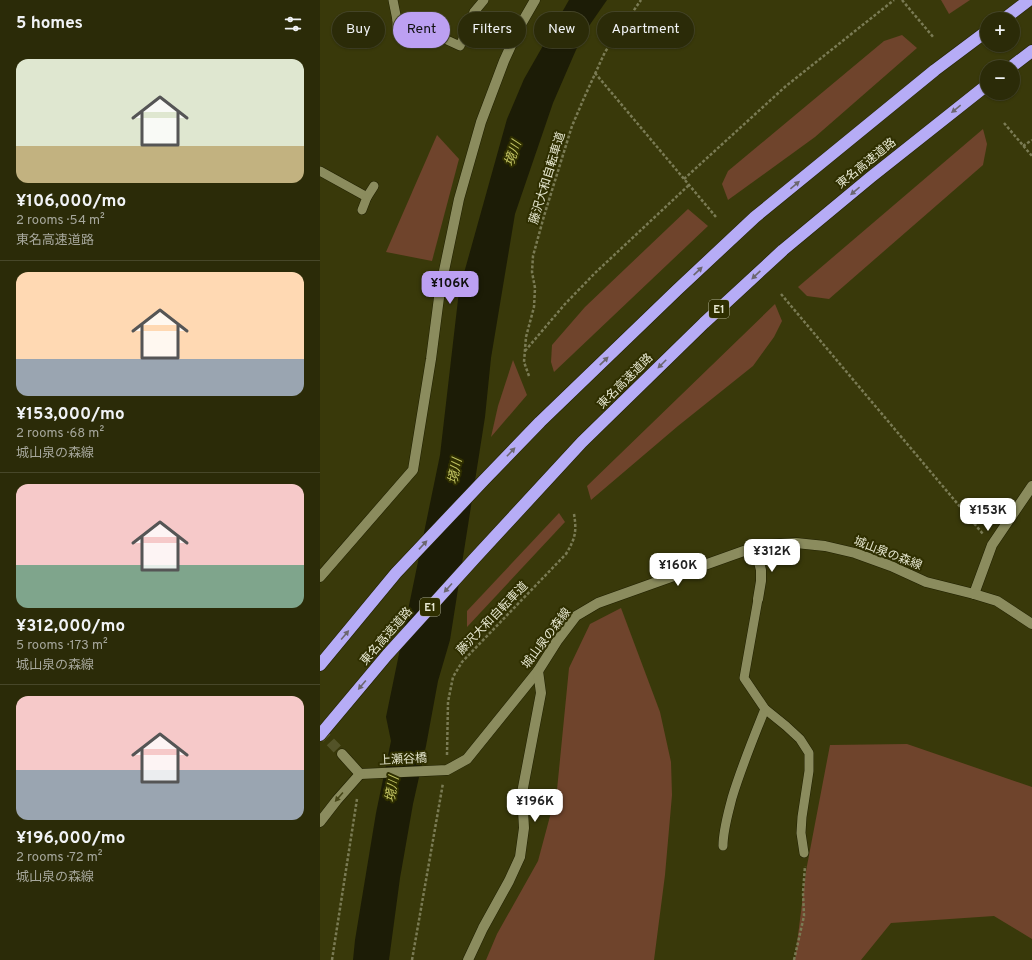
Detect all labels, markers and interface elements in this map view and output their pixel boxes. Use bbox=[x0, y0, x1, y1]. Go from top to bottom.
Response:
chip: Buy bbox=[332, 12, 385, 48]
chip: Rent bbox=[393, 12, 450, 48]
chip: Filters bbox=[458, 12, 526, 48]
chip: New bbox=[534, 12, 589, 48]
chip: Apartment bbox=[597, 12, 694, 48]
map controls bbox=[980, 12, 1020, 100]
button: + bbox=[980, 12, 1020, 52]
text: 5 homes bbox=[16, 13, 83, 35]
icon: filters bbox=[282, 13, 304, 35]
button: − bbox=[980, 60, 1020, 100]
icon: home bbox=[124, 85, 196, 157]
one-way arrow bbox=[951, 105, 961, 113]
street label: 藤沢大和自転車道 bbox=[526, 130, 570, 227]
street label: 東名高速道路 bbox=[834, 135, 900, 193]
water label: 境川 bbox=[502, 137, 526, 169]
one-way arrow bbox=[789, 180, 800, 189]
one-way arrow bbox=[850, 186, 860, 195]
text: ¥106,000/mo bbox=[16, 191, 126, 213]
text: 2 rooms · 54 m² bbox=[16, 213, 105, 229]
text: 東名高速道路 bbox=[16, 233, 94, 249]
one-way arrow bbox=[693, 267, 702, 276]
one-way arrow bbox=[751, 270, 761, 280]
pin: ¥106K bbox=[422, 271, 478, 305]
text: ¥106K bbox=[431, 276, 469, 292]
icon: home bbox=[124, 298, 196, 370]
road number: E1 bbox=[709, 300, 729, 318]
street label: 東名高速道路 bbox=[595, 351, 657, 413]
one-way arrow bbox=[599, 356, 609, 365]
one-way arrow bbox=[657, 359, 667, 369]
text: ¥153,000/mo bbox=[16, 404, 125, 426]
text: 2 rooms · 68 m² bbox=[16, 426, 104, 442]
text: 城山泉の森線 bbox=[16, 446, 94, 462]
one-way arrow bbox=[506, 447, 516, 457]
water label: 境川 bbox=[446, 455, 467, 486]
pin: ¥153K bbox=[960, 498, 1016, 532]
text: ¥153K bbox=[969, 503, 1007, 519]
icon: home bbox=[124, 510, 196, 582]
street label: 城山泉の森線 bbox=[851, 534, 924, 574]
pin: ¥312K bbox=[744, 539, 800, 573]
one-way arrow bbox=[418, 540, 428, 550]
text: ¥312K bbox=[753, 544, 791, 560]
pin: ¥160K bbox=[650, 553, 706, 587]
text: ¥160K bbox=[659, 558, 697, 574]
street label: 藤沢大和自転車道 bbox=[454, 579, 532, 659]
one-way arrow bbox=[443, 583, 452, 593]
road number: E1 bbox=[420, 598, 440, 616]
street label: 東名高速道路 bbox=[357, 604, 416, 669]
street label: 城山泉の森線 bbox=[519, 605, 575, 672]
text: ¥312,000/mo bbox=[16, 616, 125, 638]
one-way arrow bbox=[340, 630, 349, 641]
text: 5 rooms · 173 m² bbox=[16, 638, 108, 654]
text: 城山泉の森線 bbox=[16, 658, 94, 674]
one-way arrow bbox=[357, 680, 366, 691]
icon: home bbox=[124, 722, 196, 794]
street label: 上瀬谷橋 bbox=[379, 751, 427, 769]
water label: 境川 bbox=[383, 773, 403, 804]
pin: ¥196K bbox=[507, 789, 563, 823]
one-way arrow bbox=[335, 792, 344, 803]
text: ¥196K bbox=[516, 794, 554, 810]
text: ¥196,000/mo bbox=[16, 828, 125, 850]
text: 2 rooms · 72 m² bbox=[16, 850, 102, 866]
text: 城山泉の森線 bbox=[16, 870, 94, 886]

